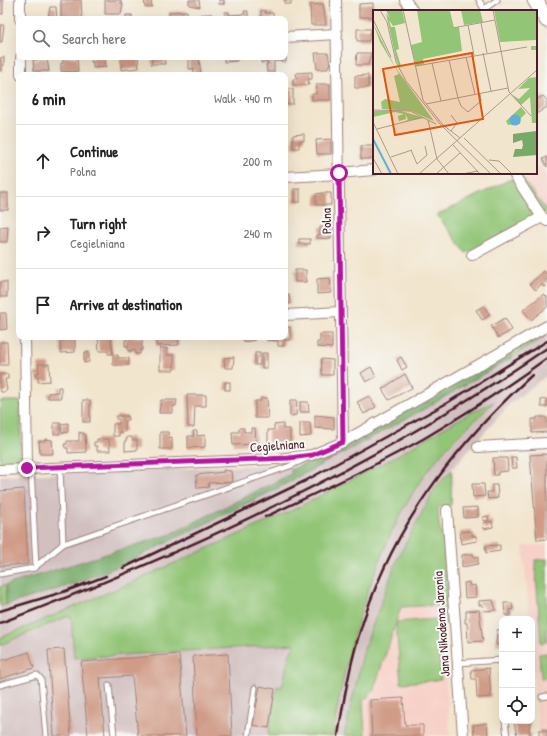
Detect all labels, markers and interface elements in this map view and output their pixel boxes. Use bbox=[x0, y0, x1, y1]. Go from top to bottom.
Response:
inset map bbox=[373, 10, 537, 174]
search box bbox=[16, 16, 288, 60]
icon: search bbox=[30, 27, 52, 49]
text: Search here bbox=[62, 28, 126, 49]
text: 6 min bbox=[32, 87, 66, 110]
text: Walk · 440 m bbox=[214, 89, 272, 107]
text: Continue bbox=[70, 141, 118, 162]
icon: ahead bbox=[32, 150, 54, 172]
text: 200 m bbox=[242, 152, 272, 170]
text: Polna bbox=[70, 162, 96, 180]
route start bbox=[330, 164, 348, 182]
street label: Polna bbox=[317, 208, 335, 234]
text: Turn right bbox=[70, 213, 126, 234]
icon: right bbox=[32, 222, 54, 244]
text: 240 m bbox=[243, 224, 272, 242]
text: Cegielniana bbox=[70, 234, 124, 252]
icon: arrive bbox=[32, 294, 54, 316]
text: Arrive at destination bbox=[70, 294, 182, 315]
street label: Cegielniana bbox=[249, 434, 305, 456]
route end bbox=[18, 459, 36, 477]
street label: Jana Nikodema Jaronia bbox=[428, 571, 454, 677]
map controls bbox=[499, 616, 535, 724]
button: + bbox=[499, 616, 535, 652]
button: − bbox=[499, 652, 535, 688]
button: locate bbox=[499, 688, 535, 724]

